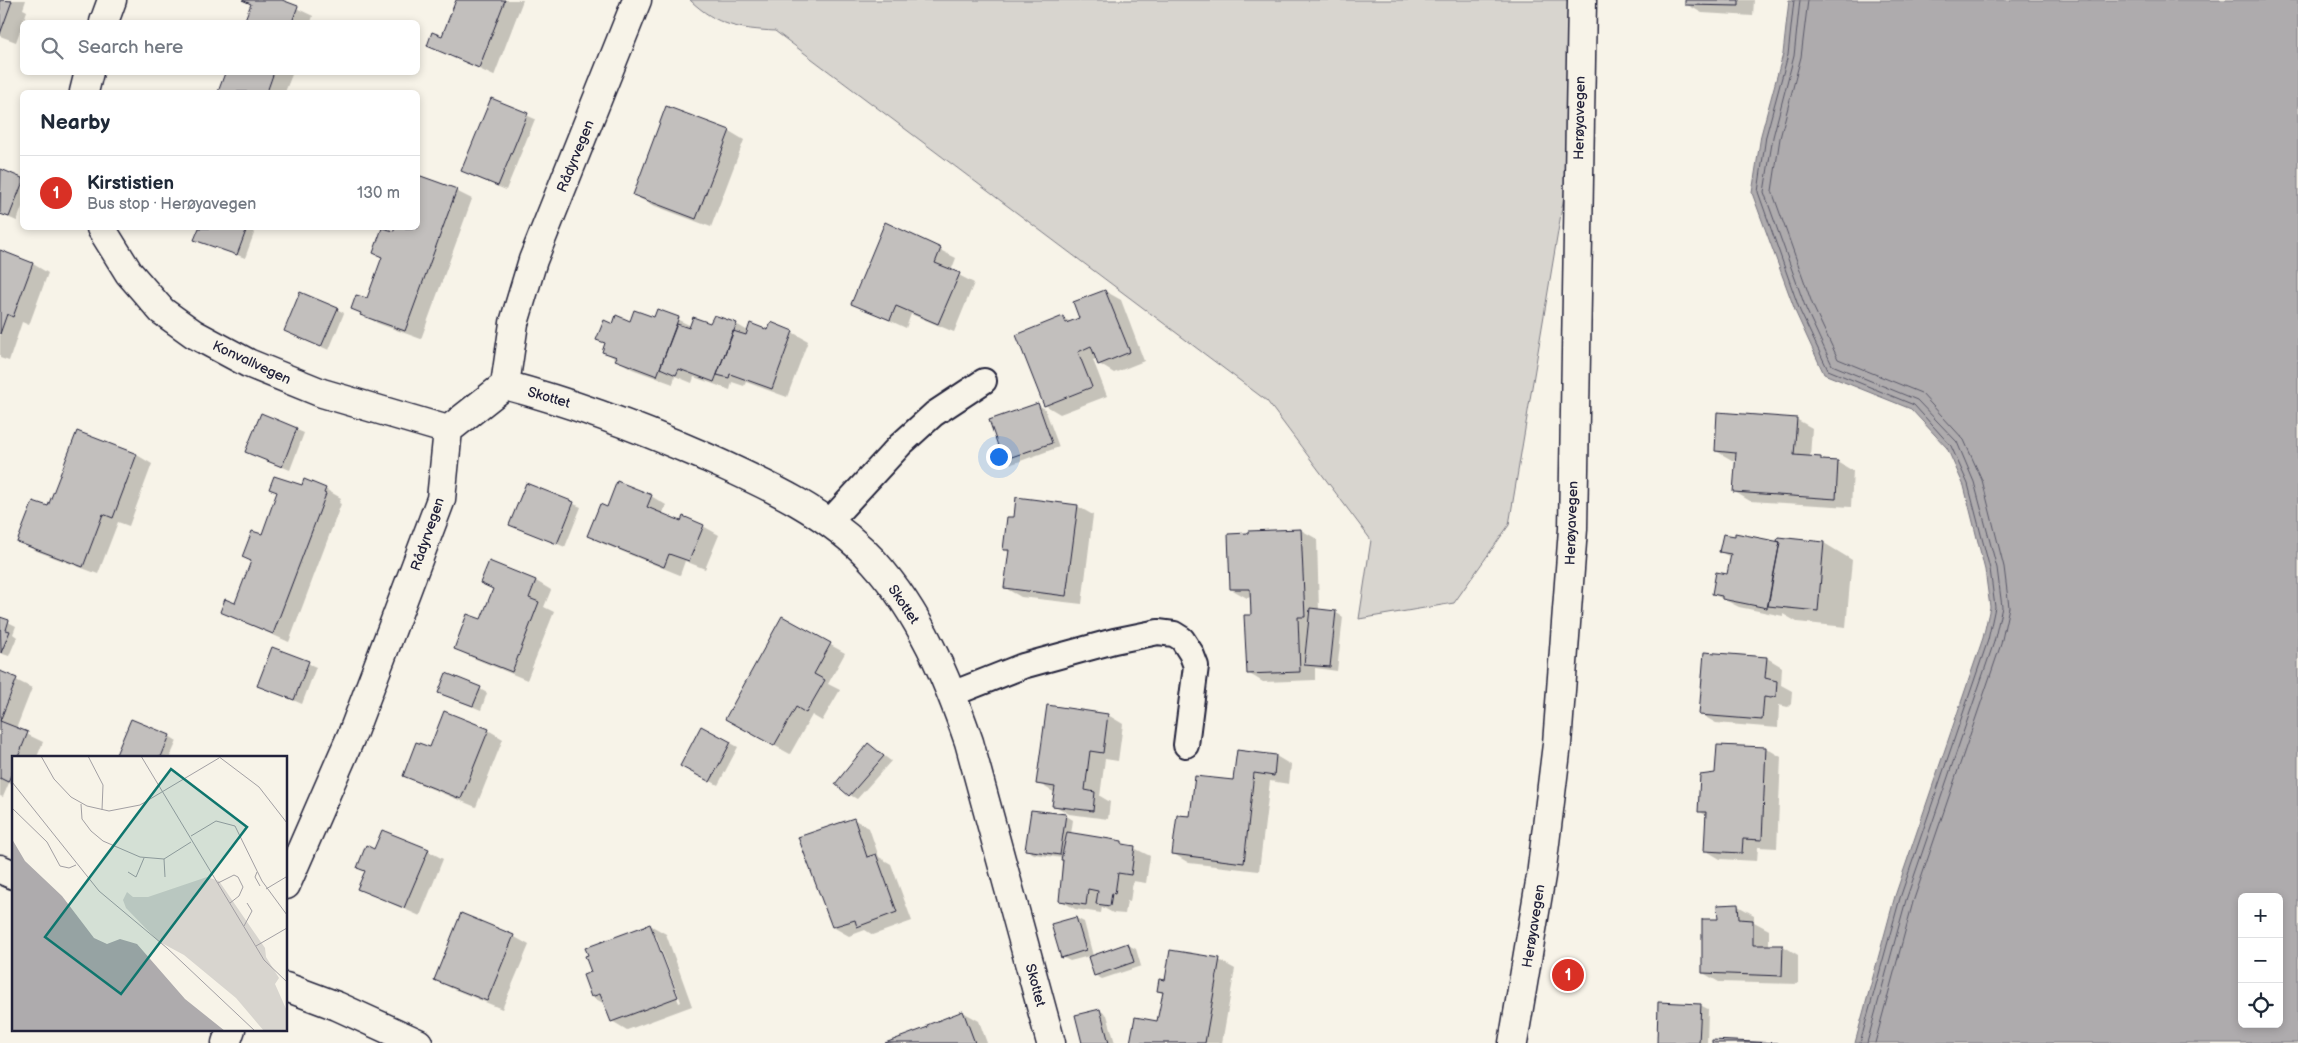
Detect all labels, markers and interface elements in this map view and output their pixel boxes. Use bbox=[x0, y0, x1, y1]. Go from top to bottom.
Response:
search box bbox=[20, 20, 420, 75]
icon: search bbox=[38, 34, 66, 62]
text: Search here bbox=[78, 36, 183, 59]
street label: Herøyavegen bbox=[1570, 76, 1589, 160]
text: Nearby bbox=[40, 110, 110, 135]
street label: Rådyrvegen bbox=[553, 117, 598, 195]
text: Kirstistien bbox=[87, 172, 174, 195]
text: 1 bbox=[53, 184, 59, 203]
text: 130 m bbox=[357, 184, 400, 203]
text: Bus stop · Herøyavegen bbox=[87, 195, 256, 214]
street label: Konvallvegen bbox=[210, 337, 294, 388]
street label: Skottet bbox=[526, 383, 573, 412]
your location bbox=[986, 444, 1012, 470]
street label: Herøyavegen bbox=[1562, 481, 1581, 565]
street label: Rådyrvegen bbox=[407, 495, 448, 573]
street label: Skottet bbox=[884, 581, 923, 628]
inset map bbox=[12, 756, 288, 1030]
street label: Herøyavegen bbox=[1519, 883, 1548, 969]
map controls bbox=[2238, 893, 2283, 1028]
button: + bbox=[2238, 893, 2283, 938]
button: − bbox=[2238, 938, 2283, 983]
pin: 1 bbox=[1552, 956, 1584, 994]
street label: Skottet bbox=[1022, 962, 1050, 1009]
button: locate bbox=[2238, 983, 2283, 1028]

